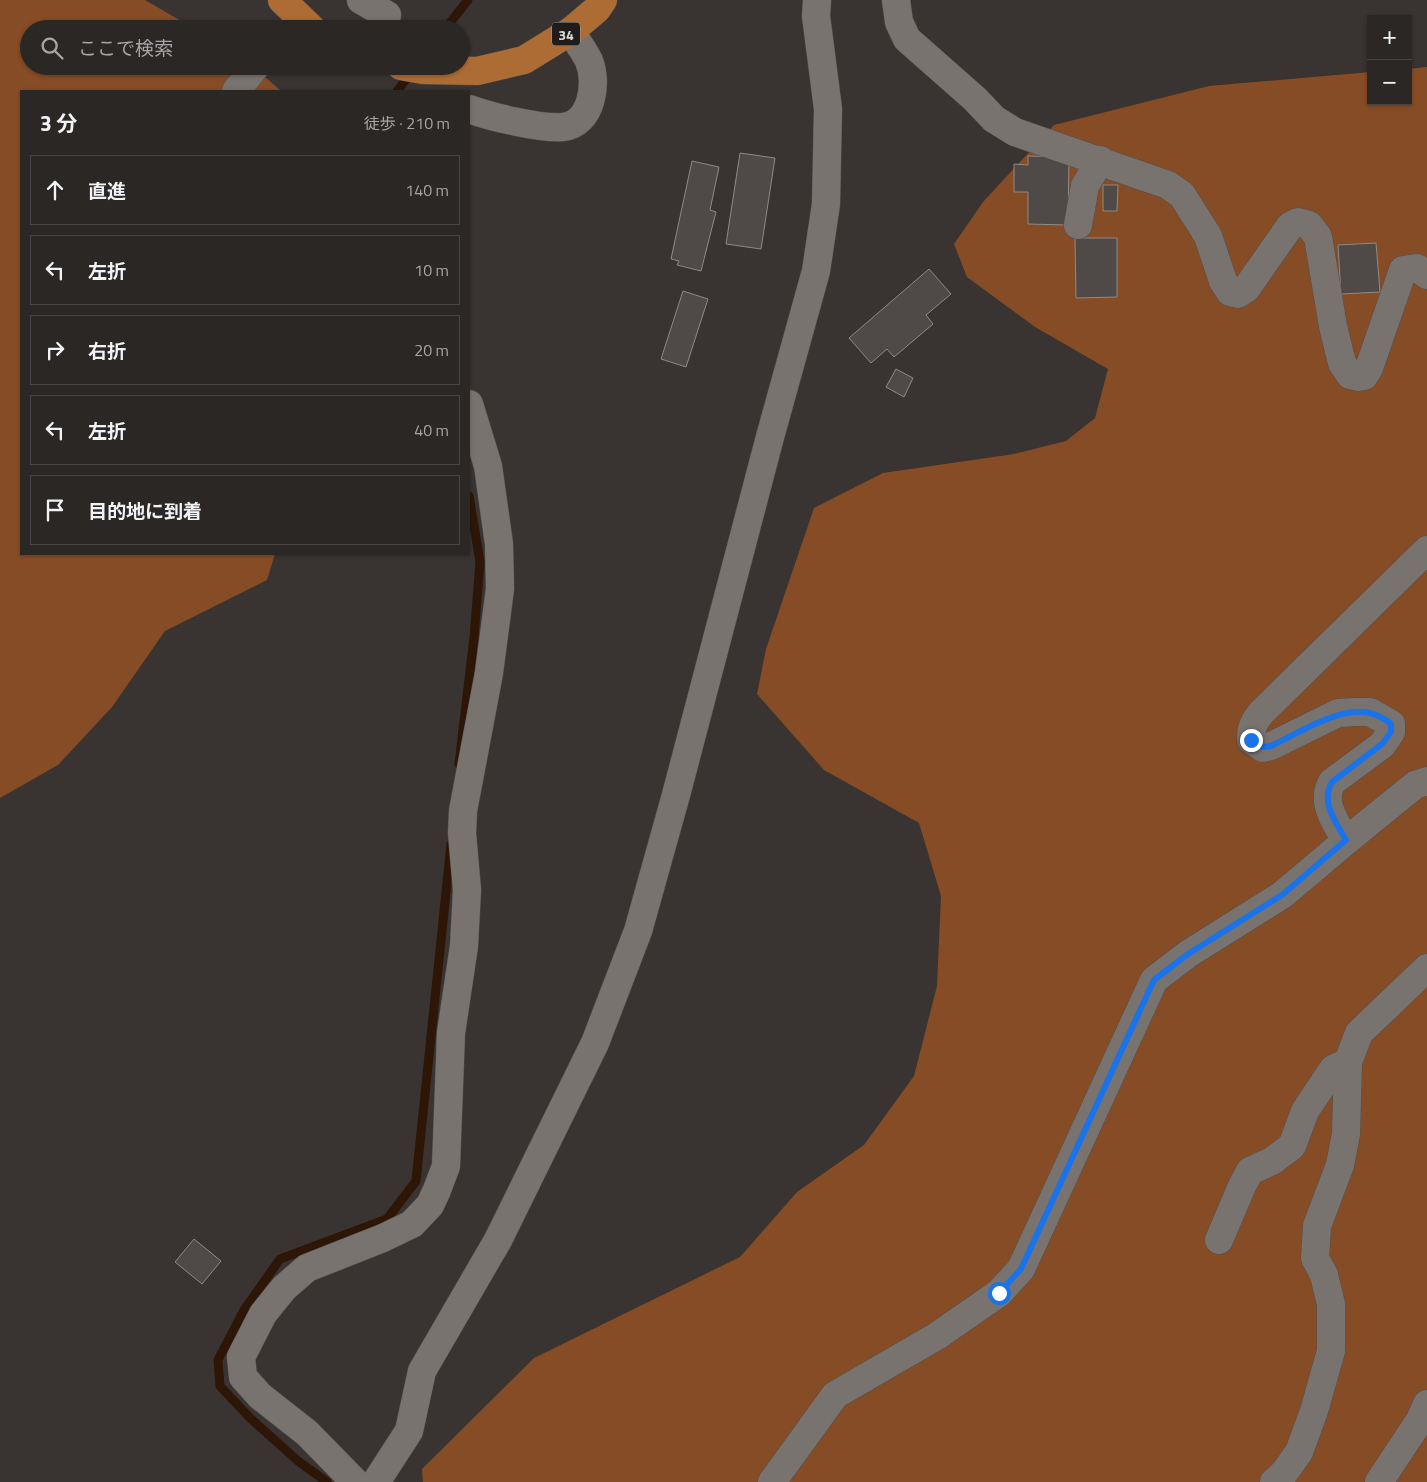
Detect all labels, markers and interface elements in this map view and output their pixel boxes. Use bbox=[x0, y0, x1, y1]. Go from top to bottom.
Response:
map controls bbox=[1367, 15, 1412, 105]
button: + bbox=[1367, 15, 1412, 60]
search box bbox=[20, 20, 470, 75]
road number: 34 bbox=[552, 22, 580, 46]
text: ここで検索 bbox=[78, 33, 173, 62]
icon: search bbox=[38, 34, 66, 62]
button: − bbox=[1367, 60, 1412, 105]
text: 3 分 bbox=[40, 107, 77, 139]
text: 徒歩 · 210 m bbox=[364, 111, 450, 135]
icon: ahead bbox=[41, 176, 69, 204]
text: 直進 bbox=[88, 176, 126, 205]
text: 140 m bbox=[405, 178, 449, 202]
icon: left bbox=[41, 256, 69, 284]
text: 左折 bbox=[88, 256, 126, 285]
text: 10 m bbox=[414, 258, 449, 282]
icon: right bbox=[41, 336, 69, 364]
text: 右折 bbox=[88, 336, 126, 365]
text: 20 m bbox=[414, 338, 449, 362]
icon: left bbox=[41, 416, 69, 444]
text: 左折 bbox=[88, 416, 126, 445]
text: 40 m bbox=[414, 418, 449, 442]
icon: arrive bbox=[41, 496, 69, 524]
text: 目的地に到着 bbox=[88, 496, 202, 525]
route end bbox=[1240, 729, 1263, 752]
route start bbox=[988, 1282, 1011, 1305]

